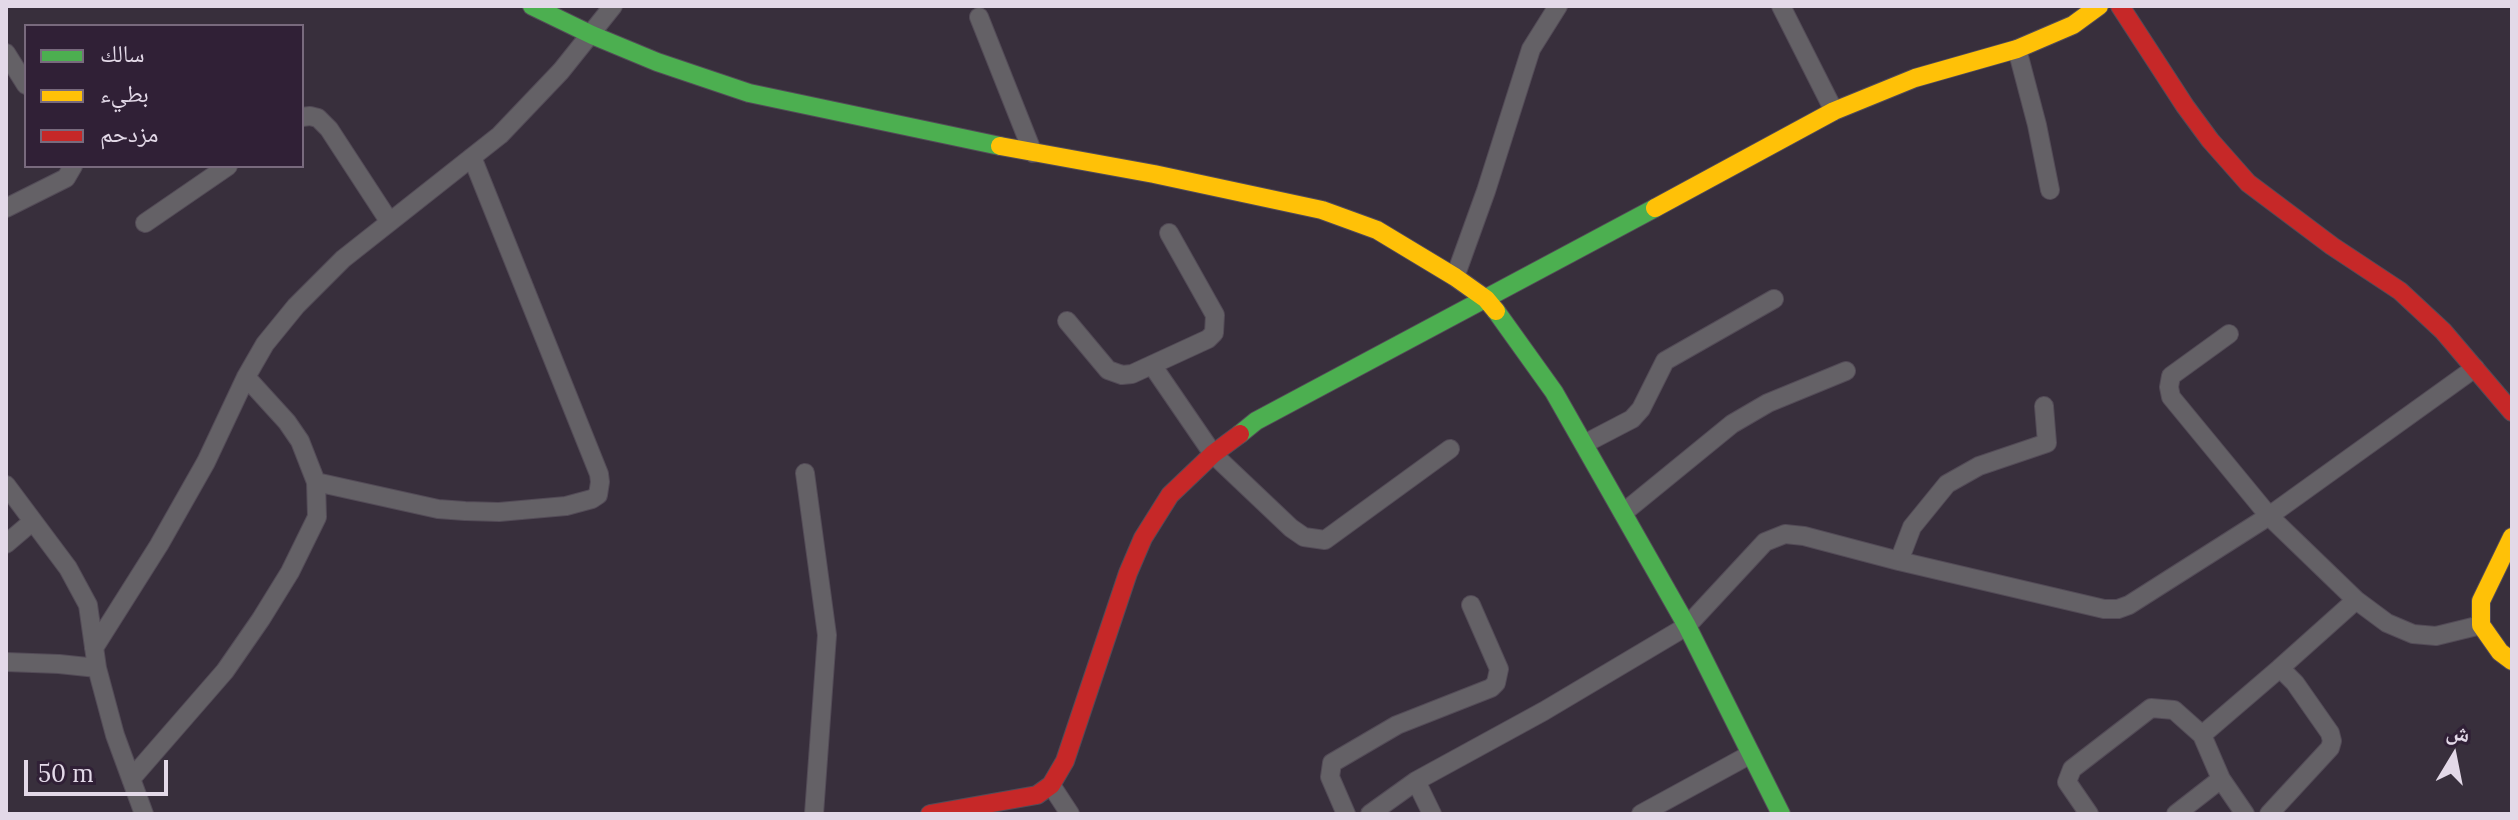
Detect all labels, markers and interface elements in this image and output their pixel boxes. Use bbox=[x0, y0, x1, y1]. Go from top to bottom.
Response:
legend bbox=[24, 24, 304, 168]
text: سالك bbox=[100, 38, 145, 69]
text: بطيء bbox=[100, 78, 149, 109]
text: مزدحم bbox=[100, 118, 159, 149]
north arrow bbox=[2414, 716, 2494, 796]
text: ش bbox=[2444, 717, 2472, 748]
scale bar bbox=[28, 744, 172, 794]
text: 50 m bbox=[38, 758, 94, 789]

